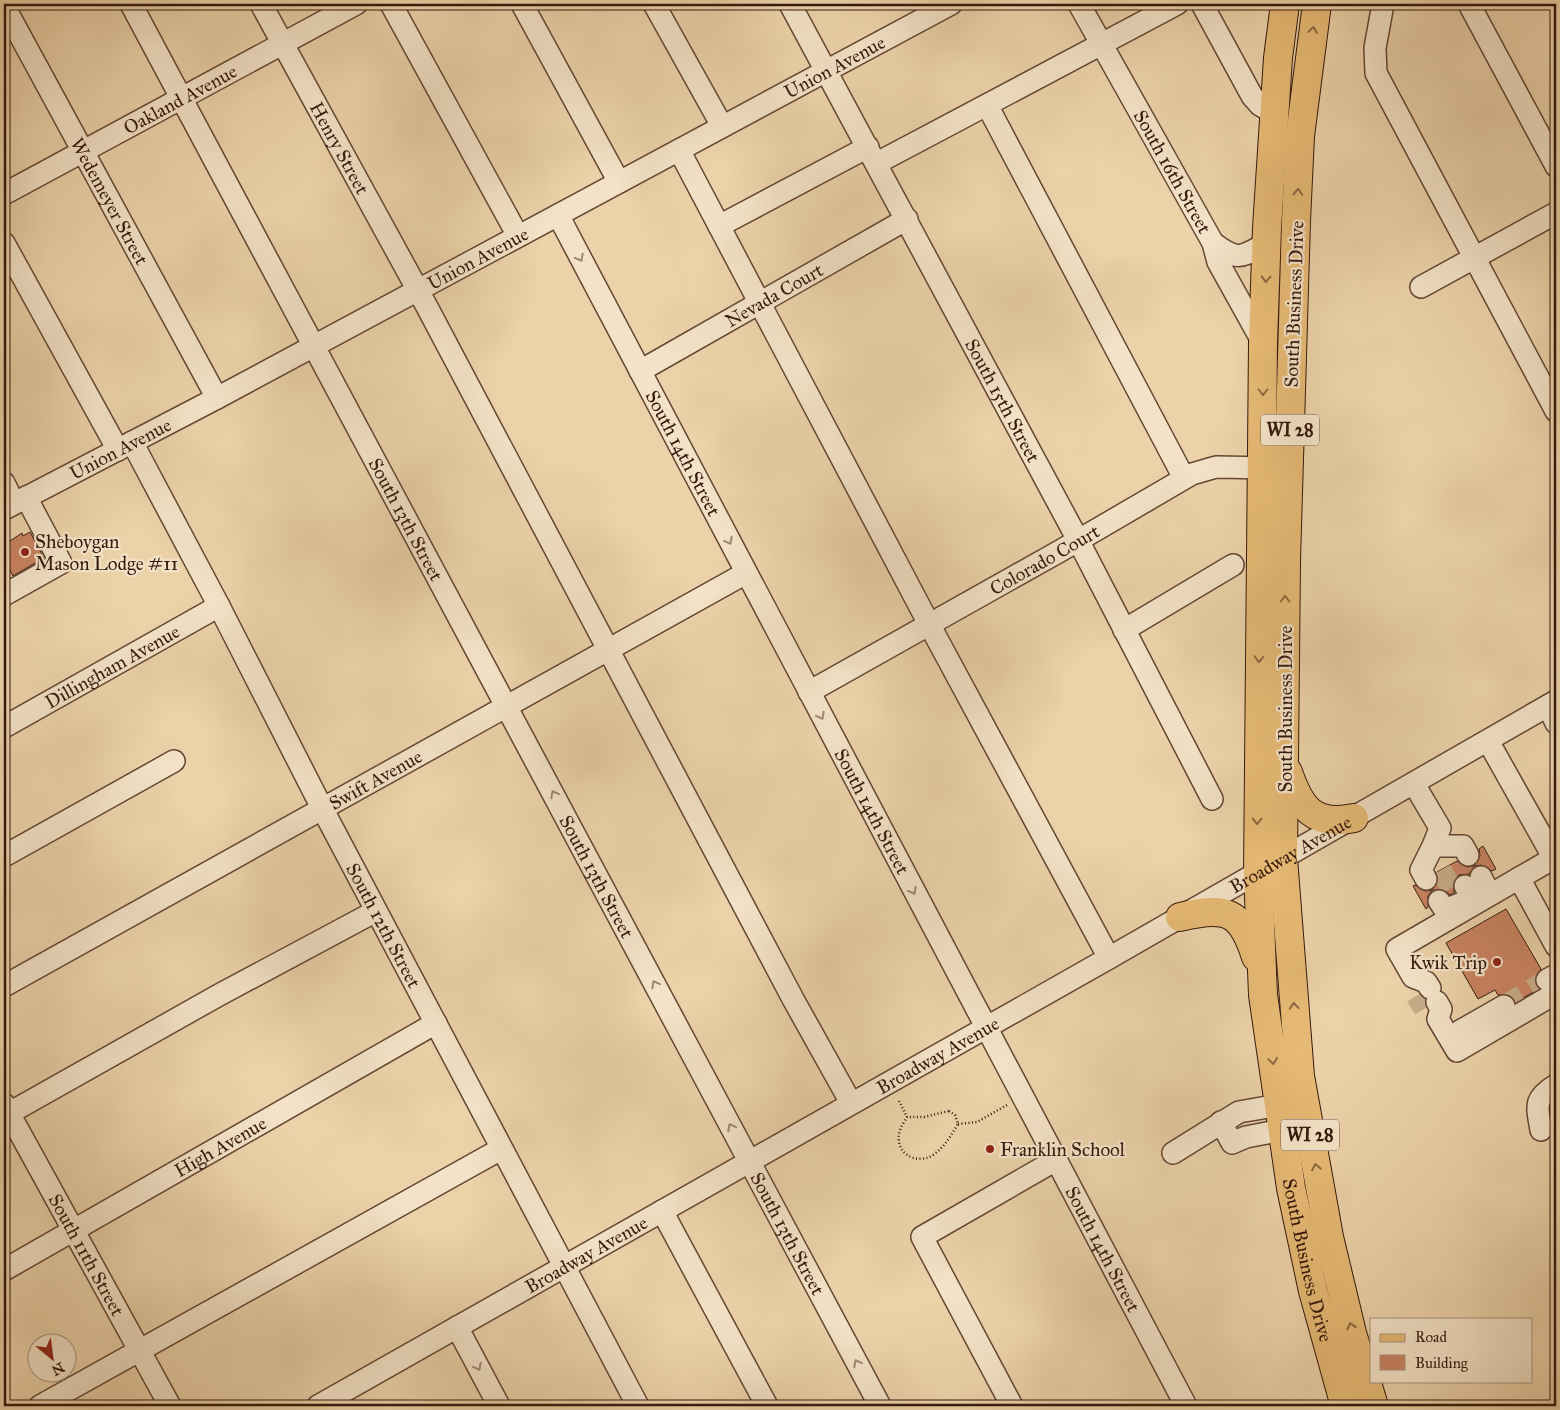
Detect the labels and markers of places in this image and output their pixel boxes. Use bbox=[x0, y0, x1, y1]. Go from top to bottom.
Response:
place label: Sheboygan Mason Lodge #11 bbox=[35, 530, 178, 576]
marker: Sheboygan Mason Lodge #11 bbox=[19, 546, 31, 558]
place label: Kwik Trip bbox=[1409, 951, 1487, 974]
marker: Kwik Trip bbox=[1491, 956, 1503, 968]
place label: Franklin School bbox=[1000, 1138, 1126, 1161]
marker: Franklin School bbox=[984, 1143, 996, 1155]

